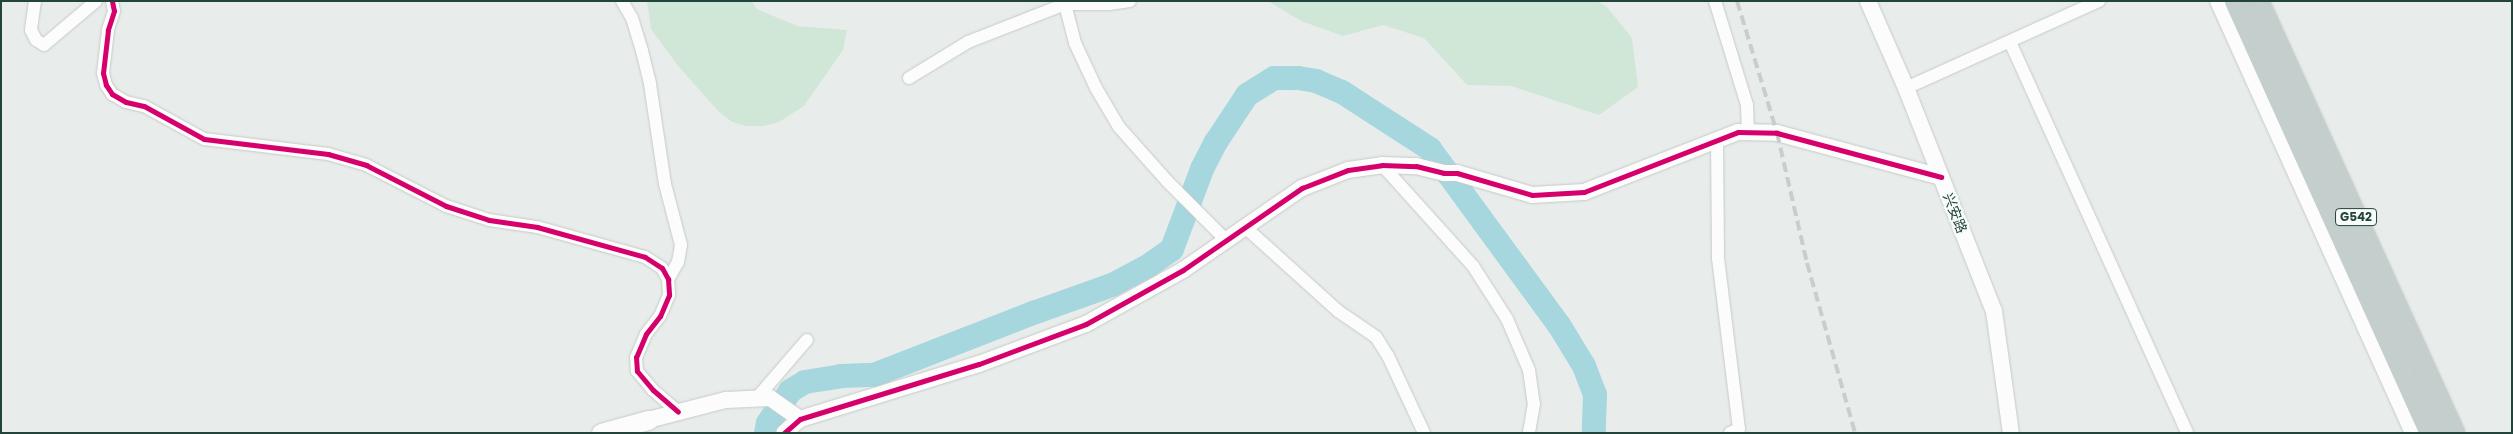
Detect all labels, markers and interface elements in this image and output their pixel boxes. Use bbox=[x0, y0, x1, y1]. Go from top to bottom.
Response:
street label: 兴安路 bbox=[1940, 190, 1970, 236]
road number: G542 bbox=[2335, 208, 2377, 226]

